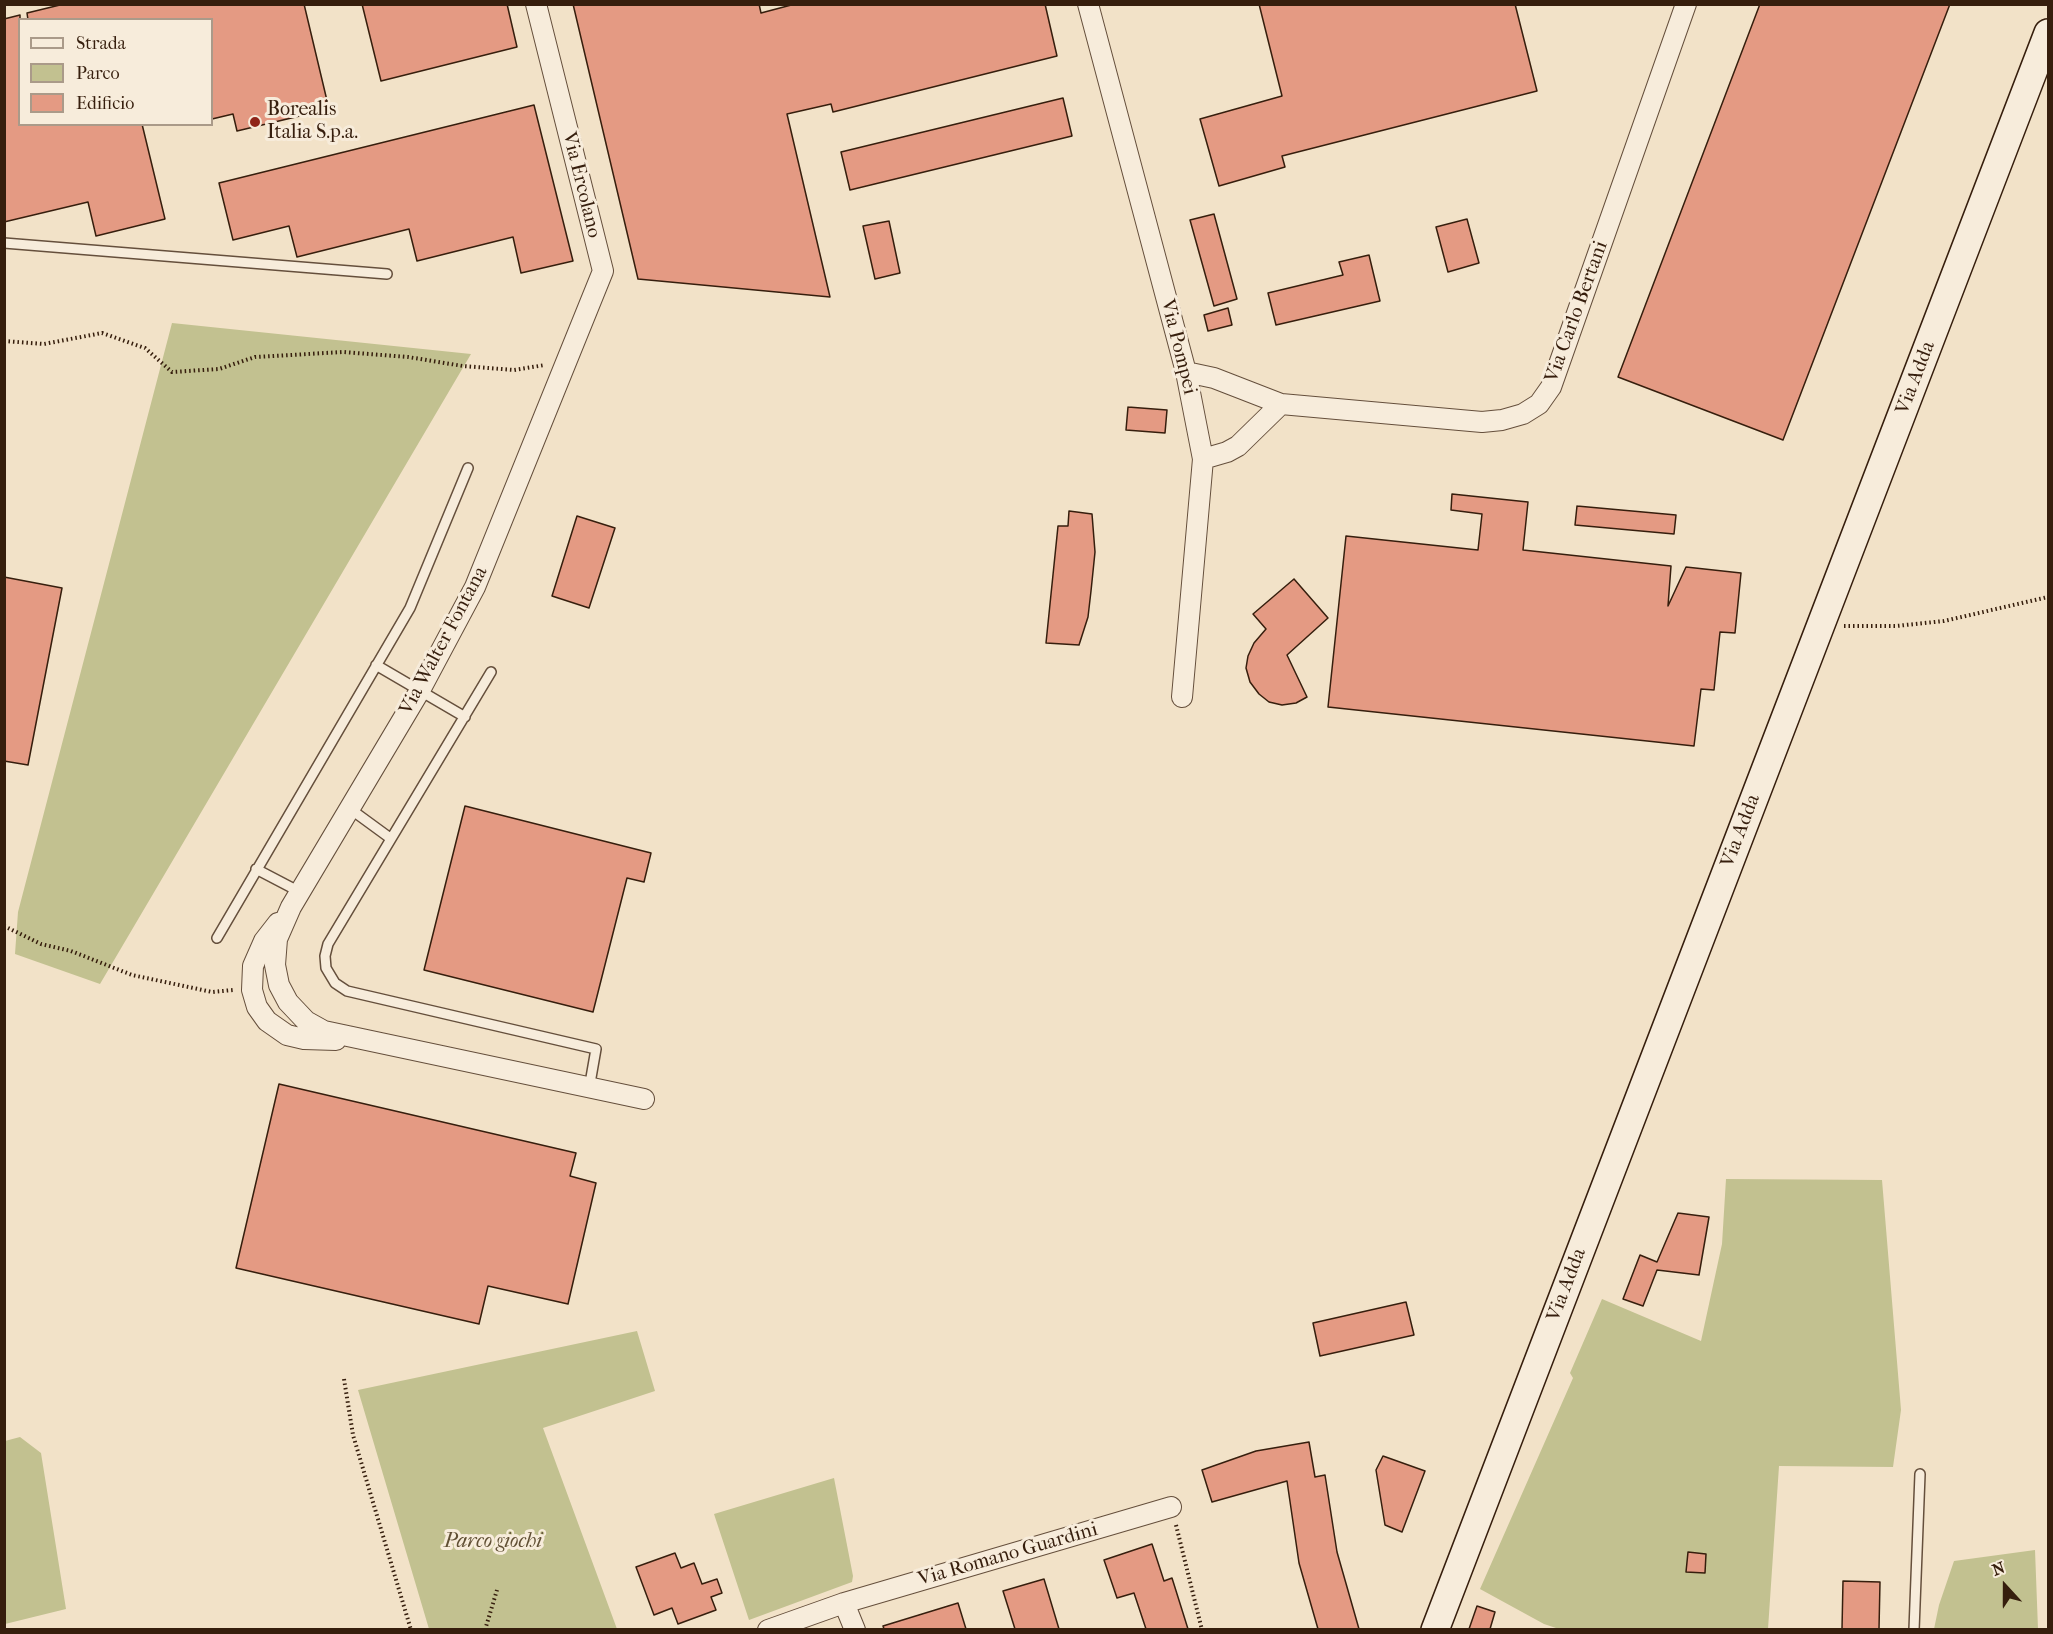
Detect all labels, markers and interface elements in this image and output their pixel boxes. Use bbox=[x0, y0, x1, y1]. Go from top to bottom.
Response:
legend bbox=[18, 18, 213, 126]
text: Strada bbox=[76, 33, 126, 54]
text: Parco bbox=[76, 63, 120, 84]
text: Edificio bbox=[76, 93, 134, 114]
place label: Borealis Italia S.p.a. bbox=[267, 98, 358, 145]
marker: Borealis Italia S.p.a. bbox=[248, 115, 262, 129]
street label: Via Ercolano bbox=[556, 130, 606, 240]
street label: Via Carlo Bertani bbox=[1540, 238, 1614, 386]
street label: Via Pompei bbox=[1155, 297, 1201, 397]
street label: Via Adda bbox=[1891, 338, 1941, 418]
street label: Via Walter Fontana bbox=[395, 563, 493, 719]
street label: Via Adda bbox=[1716, 791, 1766, 871]
street label: Via Adda bbox=[1542, 1245, 1592, 1325]
street label: Via Romano Guardini bbox=[915, 1518, 1101, 1592]
park label: Parco giochi bbox=[444, 1530, 542, 1554]
north arrow bbox=[1975, 1556, 2035, 1616]
text: N bbox=[1989, 1558, 2007, 1580]

